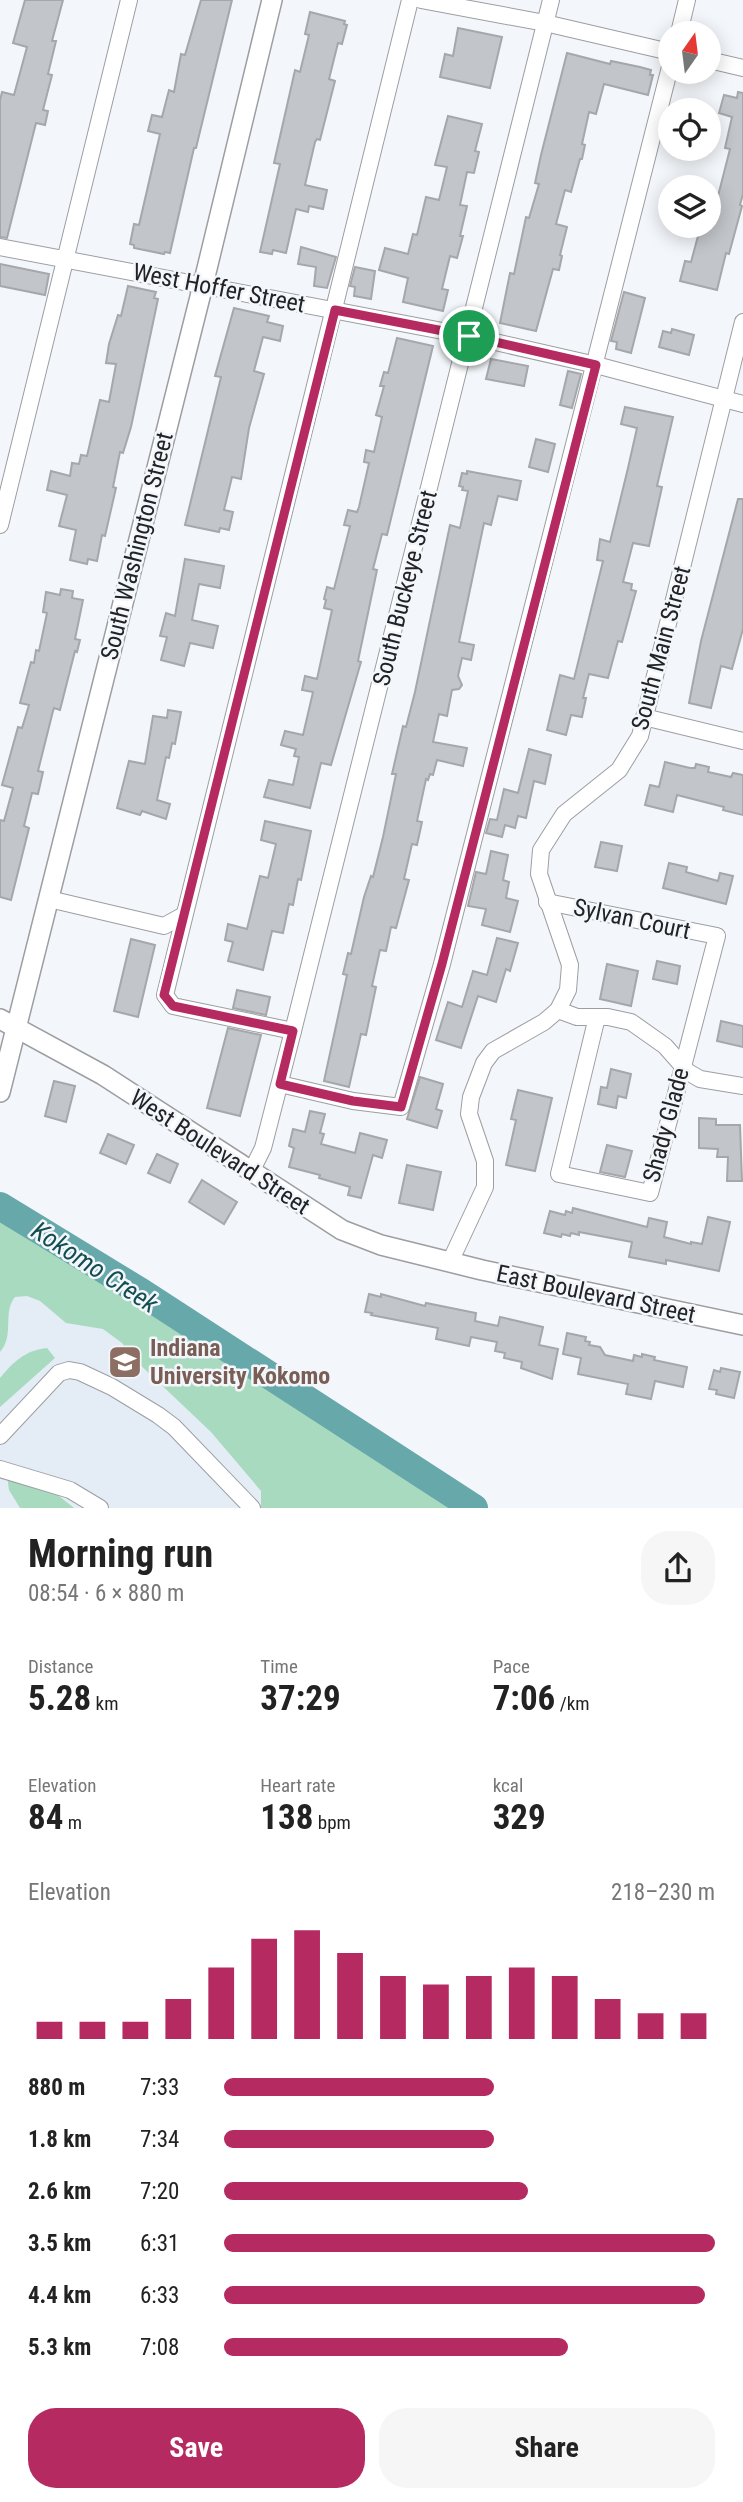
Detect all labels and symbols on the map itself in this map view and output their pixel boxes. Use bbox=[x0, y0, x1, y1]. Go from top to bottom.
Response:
north arrow bbox=[658, 21, 721, 84]
street label: West Hoffer Street bbox=[130, 258, 308, 318]
pin bbox=[439, 306, 499, 366]
street label: South Washington Street bbox=[95, 429, 179, 663]
street label: South Buckeye Street bbox=[367, 487, 443, 689]
street label: South Main Street bbox=[626, 563, 696, 733]
street label: Sylvan Court bbox=[571, 893, 693, 945]
street label: Shady Glade bbox=[637, 1065, 695, 1185]
street label: West Boulevard Street bbox=[125, 1084, 315, 1220]
water label: Kokomo Creek bbox=[26, 1215, 164, 1319]
street label: East Boulevard Street bbox=[494, 1259, 698, 1329]
place label: Indiana University Kokomo bbox=[150, 1334, 330, 1390]
school or university icon: Indiana University Kokomo bbox=[106, 1343, 144, 1381]

